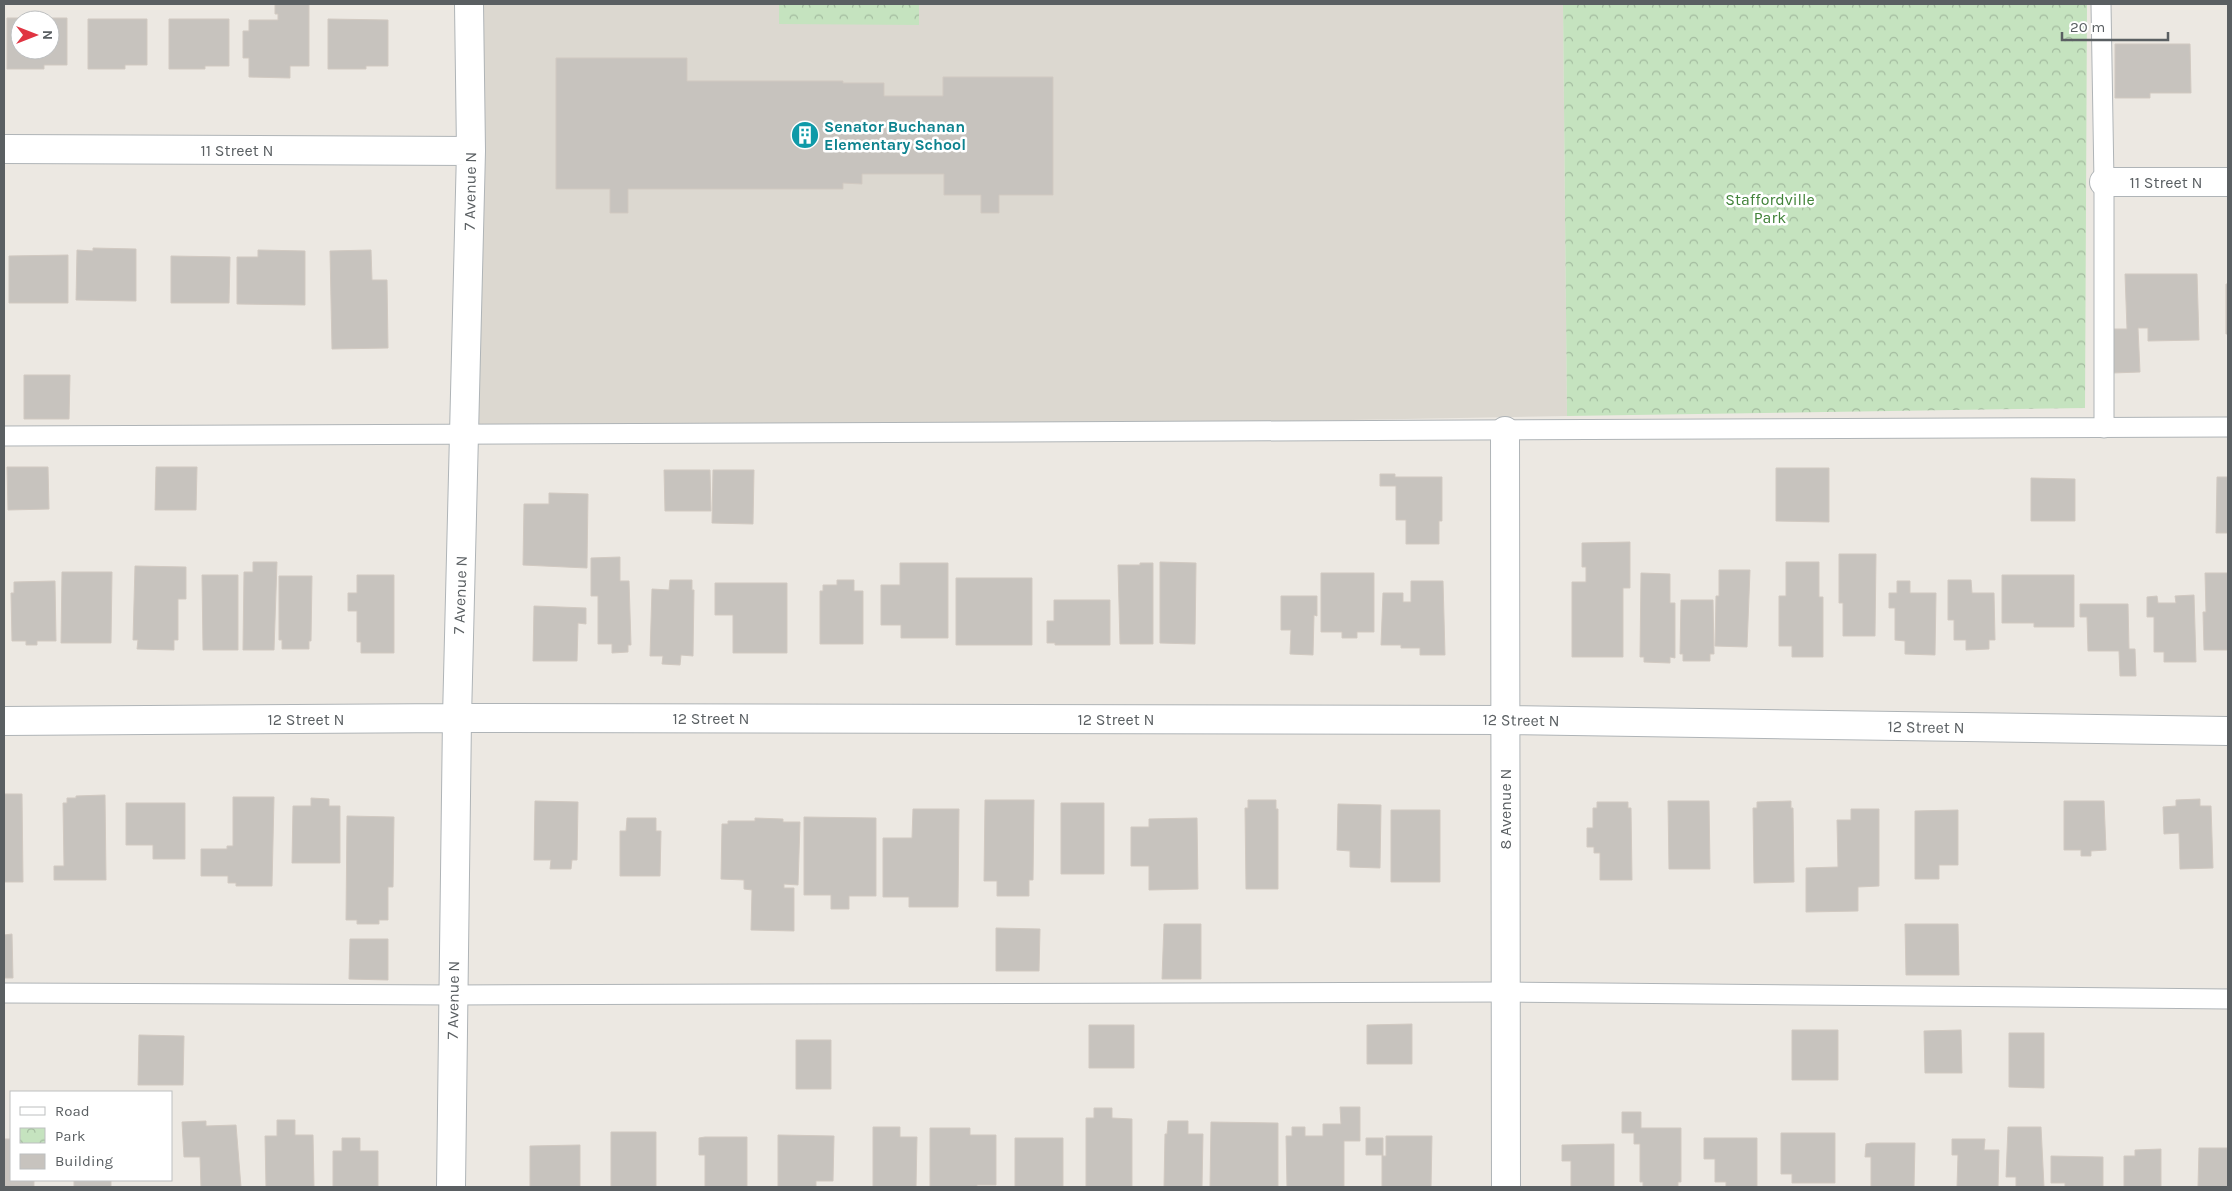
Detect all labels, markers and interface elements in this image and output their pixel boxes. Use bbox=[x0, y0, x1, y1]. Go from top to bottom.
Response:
north arrow bbox=[10, 10, 60, 60]
scale bar bbox=[2062, 10, 2168, 42]
text: 20 m bbox=[2070, 18, 2105, 36]
text: N bbox=[39, 30, 56, 40]
place label: Senator Buchanan Elementary School bbox=[824, 117, 966, 154]
building icon: Senator Buchanan Elementary School bbox=[790, 120, 820, 150]
street label: 11 Street N bbox=[200, 141, 274, 160]
street label: 7 Avenue N bbox=[460, 151, 480, 231]
street label: 11 Street N bbox=[2129, 173, 2203, 192]
park label: Staffordville Park bbox=[1725, 190, 1815, 227]
street label: 7 Avenue N bbox=[449, 555, 471, 635]
street label: 12 Street N bbox=[672, 709, 750, 728]
street label: 12 Street N bbox=[267, 710, 345, 729]
street label: 12 Street N bbox=[1077, 710, 1155, 729]
street label: 12 Street N bbox=[1482, 710, 1560, 730]
street label: 12 Street N bbox=[1887, 717, 1965, 737]
street label: 8 Avenue N bbox=[1496, 768, 1515, 850]
street label: 7 Avenue N bbox=[443, 960, 463, 1040]
legend bbox=[10, 1091, 172, 1181]
text: Road bbox=[55, 1102, 90, 1120]
text: Park bbox=[55, 1127, 85, 1145]
text: Building bbox=[55, 1152, 113, 1170]

